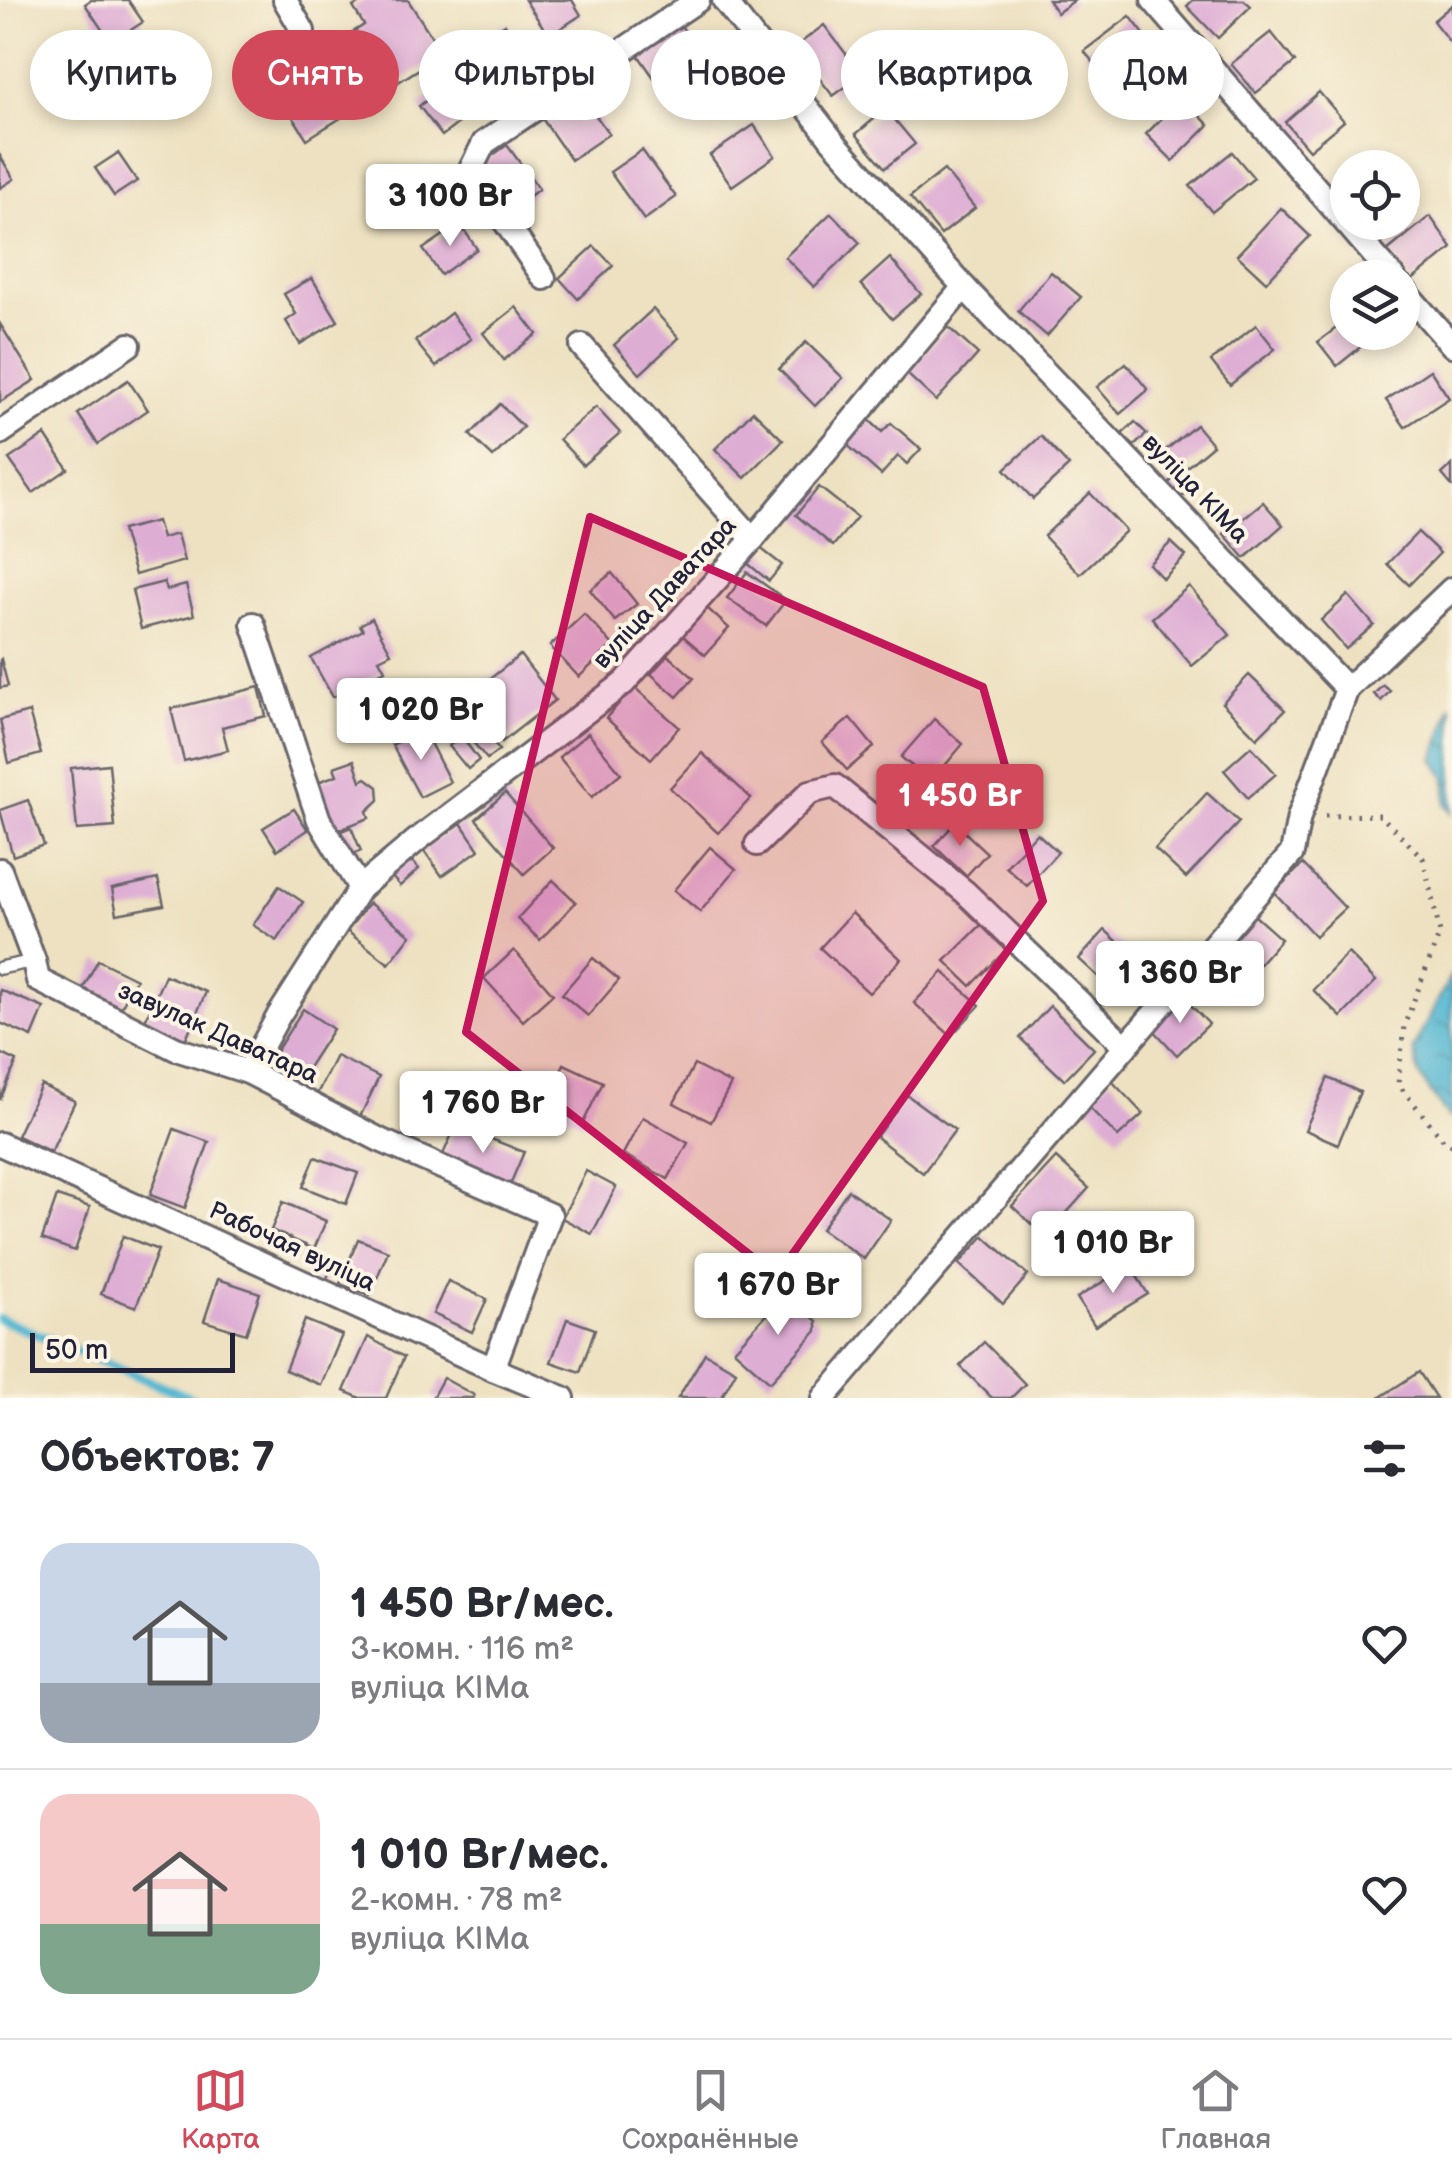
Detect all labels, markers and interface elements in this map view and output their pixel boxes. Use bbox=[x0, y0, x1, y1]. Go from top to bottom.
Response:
chip: Купить bbox=[30, 30, 212, 120]
chip: Снять bbox=[232, 30, 399, 120]
chip: Фильтры bbox=[419, 30, 631, 120]
chip: Новое bbox=[651, 30, 821, 120]
chip: Квартира bbox=[841, 30, 1068, 120]
chip: Дом bbox=[1088, 30, 1224, 120]
map controls bbox=[1330, 150, 1420, 350]
button: locate bbox=[1330, 150, 1420, 240]
pin: 3 100 Br bbox=[347, 164, 553, 249]
text: 3 100 Br bbox=[388, 177, 512, 216]
button: layers bbox=[1330, 260, 1420, 350]
street label: вуліца КІМа bbox=[1135, 428, 1255, 550]
street label: вуліца Даватара bbox=[587, 510, 743, 675]
pin: 1 020 Br bbox=[318, 678, 524, 763]
text: 1 020 Br bbox=[359, 691, 483, 730]
pin: 1 450 Br bbox=[857, 764, 1063, 849]
text: 1 450 Br bbox=[898, 777, 1022, 816]
pin: 1 360 Br bbox=[1077, 941, 1283, 1026]
text: 1 360 Br bbox=[1118, 954, 1242, 993]
street label: завулак Даватара bbox=[113, 975, 323, 1091]
pin: 1 760 Br bbox=[380, 1071, 586, 1156]
text: 1 760 Br bbox=[422, 1084, 544, 1123]
street label: Рабочая вуліца bbox=[204, 1195, 380, 1299]
pin: 1 010 Br bbox=[1010, 1211, 1216, 1296]
text: 1 010 Br bbox=[1053, 1224, 1173, 1263]
pin: 1 670 Br bbox=[675, 1253, 881, 1338]
text: 1 670 Br bbox=[716, 1266, 840, 1305]
scale bar bbox=[30, 1328, 235, 1372]
text: 50 m bbox=[45, 1334, 108, 1367]
icon: filters bbox=[1357, 1431, 1412, 1486]
text: Объектов: 7 bbox=[40, 1433, 275, 1484]
text: 1 450 Br/мес. bbox=[350, 1579, 614, 1630]
icon: home bbox=[120, 1583, 240, 1703]
icon: heart bbox=[1357, 1616, 1412, 1671]
text: 3-комн. · 116 m² bbox=[350, 1630, 574, 1669]
text: вуліца КІМа bbox=[350, 1669, 529, 1708]
text: 1 010 Br/мес. bbox=[350, 1830, 609, 1881]
icon: home bbox=[120, 1834, 240, 1954]
icon: heart bbox=[1357, 1867, 1412, 1922]
text: 2-комн. · 78 m² bbox=[350, 1881, 563, 1920]
text: вуліца КІМа bbox=[350, 1920, 529, 1959]
tab: Карта bbox=[181, 2063, 260, 2156]
tab: Сохранённые bbox=[622, 2063, 799, 2156]
tab: Главная bbox=[1161, 2063, 1271, 2156]

